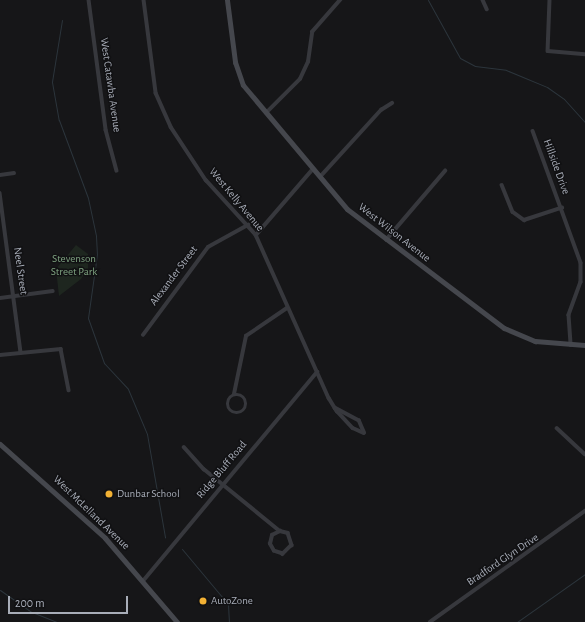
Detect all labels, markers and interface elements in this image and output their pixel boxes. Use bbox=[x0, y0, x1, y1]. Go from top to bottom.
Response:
street label: West Catawba Avenue bbox=[97, 37, 123, 133]
street label: Hillside Drive bbox=[540, 138, 572, 196]
street label: West Kelly Avenue bbox=[206, 166, 266, 234]
street label: West Wilson Avenue bbox=[355, 201, 433, 265]
street label: Alexander Street bbox=[147, 244, 201, 308]
street label: Neel Street bbox=[10, 246, 30, 296]
park label: Stevenson Street Park bbox=[51, 253, 97, 279]
street label: Ridge Bluff Road bbox=[194, 438, 250, 502]
street label: West McLelland Avenue bbox=[50, 473, 132, 553]
place label: Dunbar School bbox=[117, 487, 180, 501]
marker: Dunbar School bbox=[104, 489, 114, 499]
street label: Bradford Glyn Drive bbox=[465, 531, 541, 589]
scale bar bbox=[10, 588, 130, 614]
place label: AutoZone bbox=[211, 594, 253, 608]
marker: AutoZone bbox=[198, 596, 208, 606]
text: 200 m bbox=[15, 597, 45, 609]

